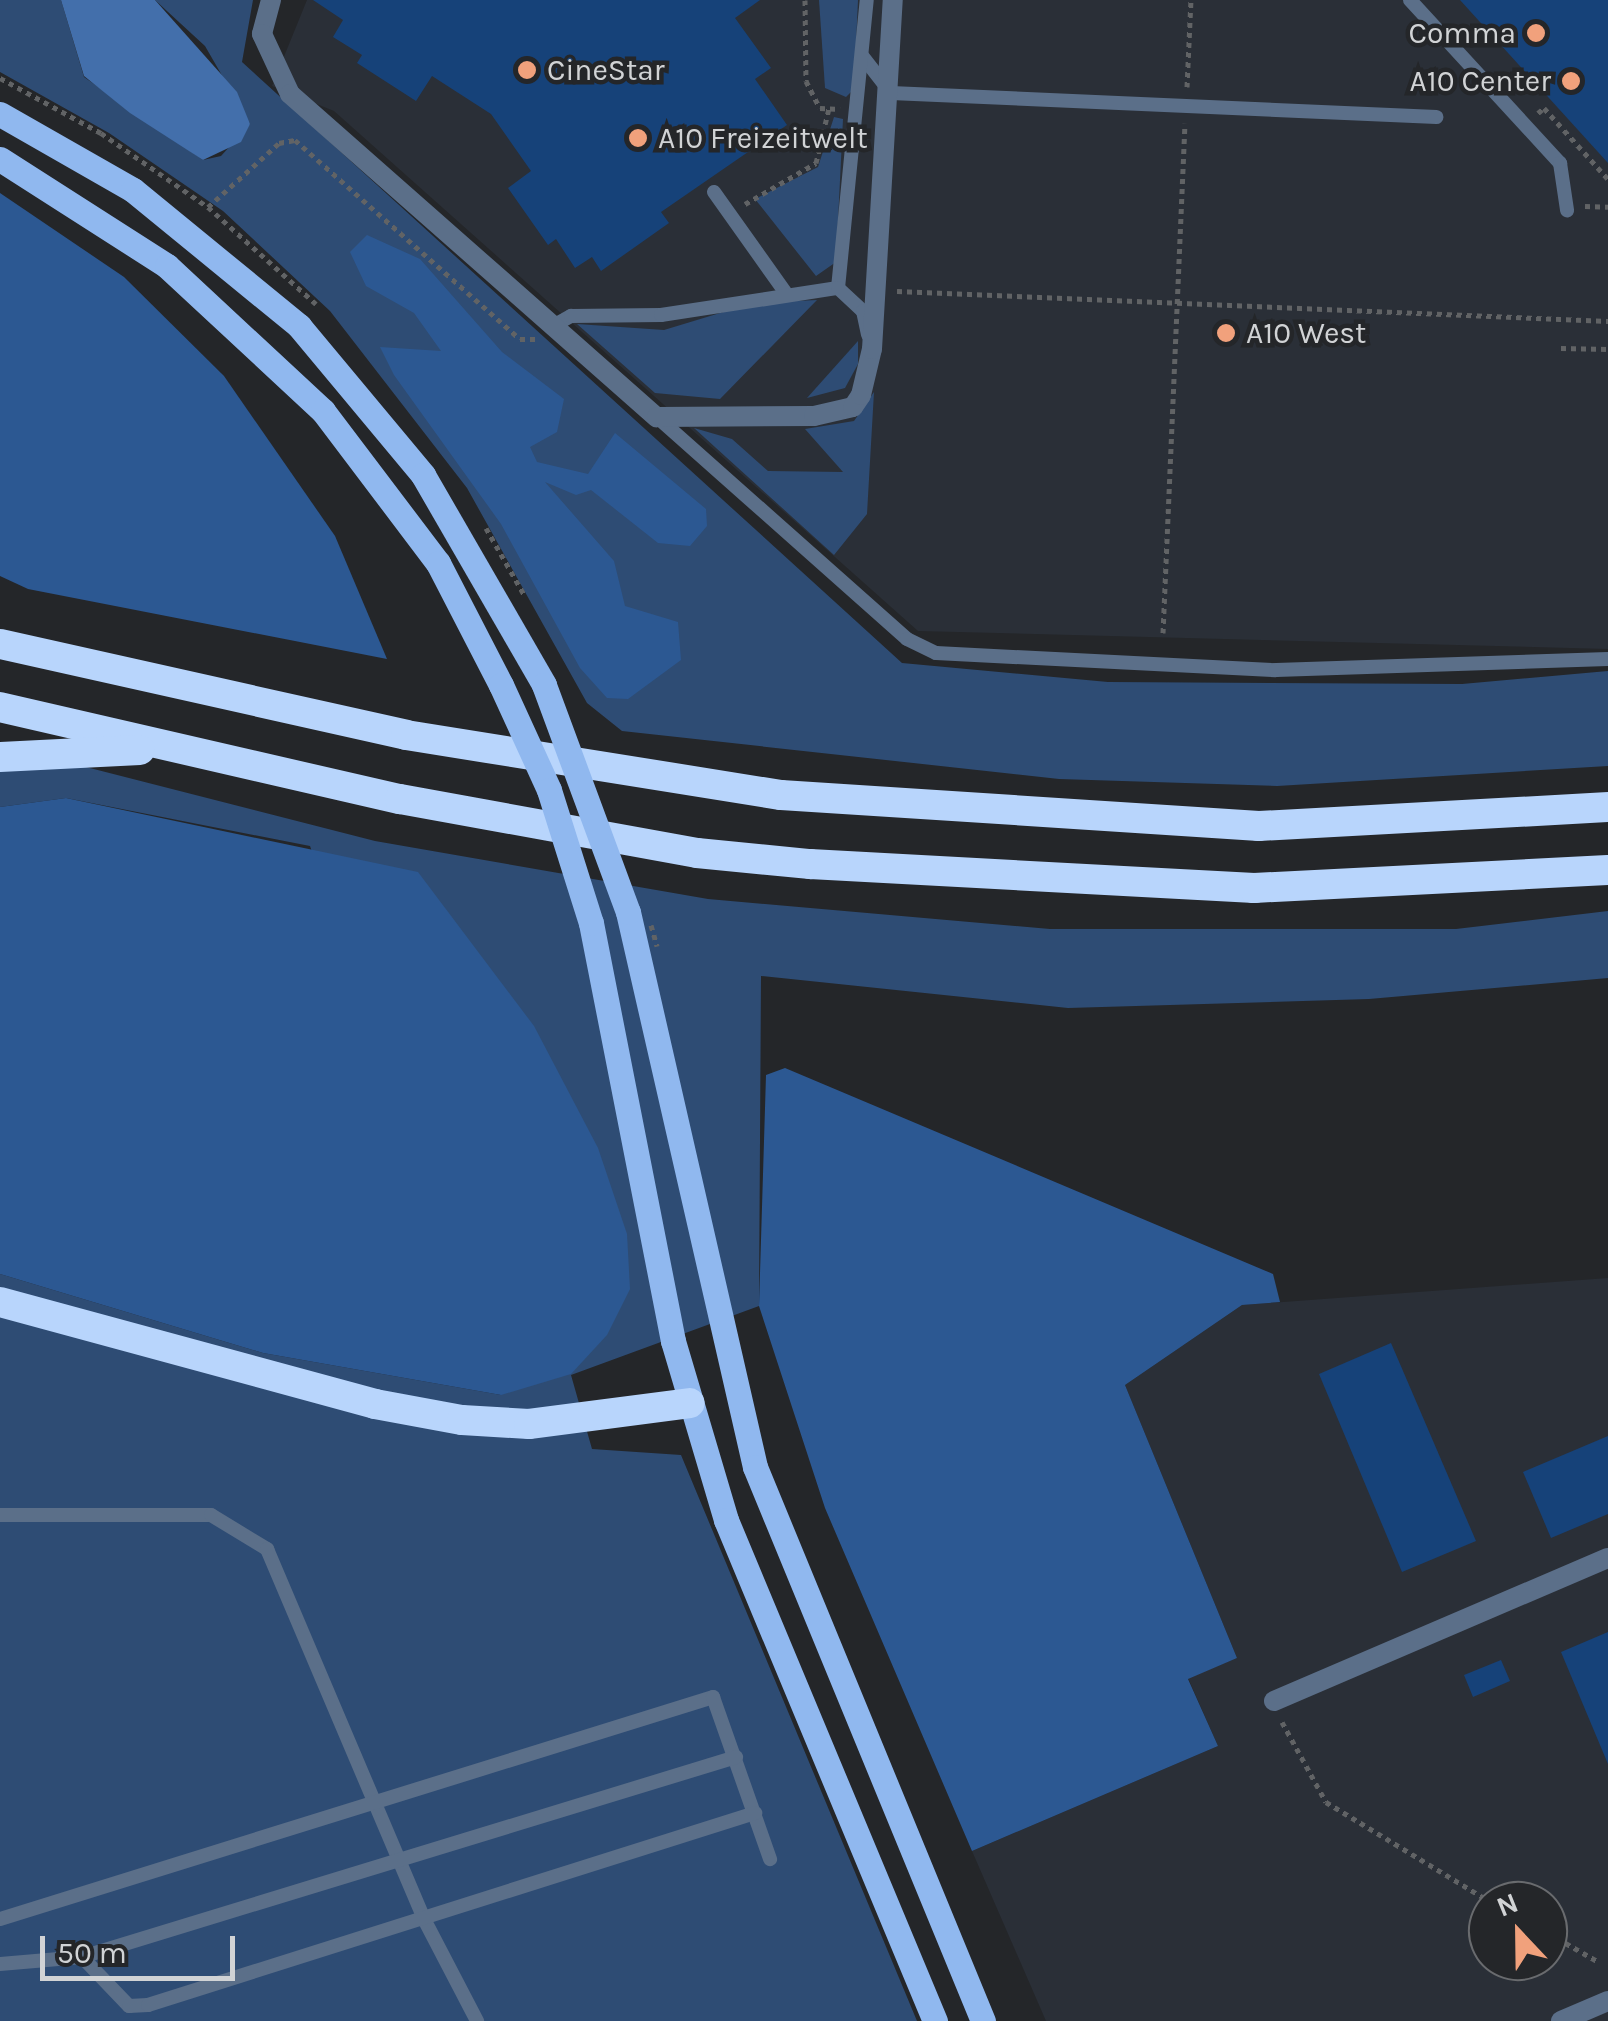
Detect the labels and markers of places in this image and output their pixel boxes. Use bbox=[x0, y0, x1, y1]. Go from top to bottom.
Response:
place label: Comma bbox=[1409, 15, 1516, 51]
marker: Comma bbox=[1525, 22, 1547, 44]
place label: CineStar bbox=[547, 52, 665, 88]
marker: CineStar bbox=[516, 59, 538, 81]
place label: A10 Center bbox=[1409, 63, 1551, 99]
marker: A10 Center bbox=[1560, 70, 1582, 92]
place label: A10 Freizeitwelt bbox=[658, 120, 868, 156]
marker: A10 Freizeitwelt bbox=[627, 127, 649, 149]
place label: A10 West bbox=[1246, 315, 1366, 351]
marker: A10 West bbox=[1215, 322, 1237, 344]

